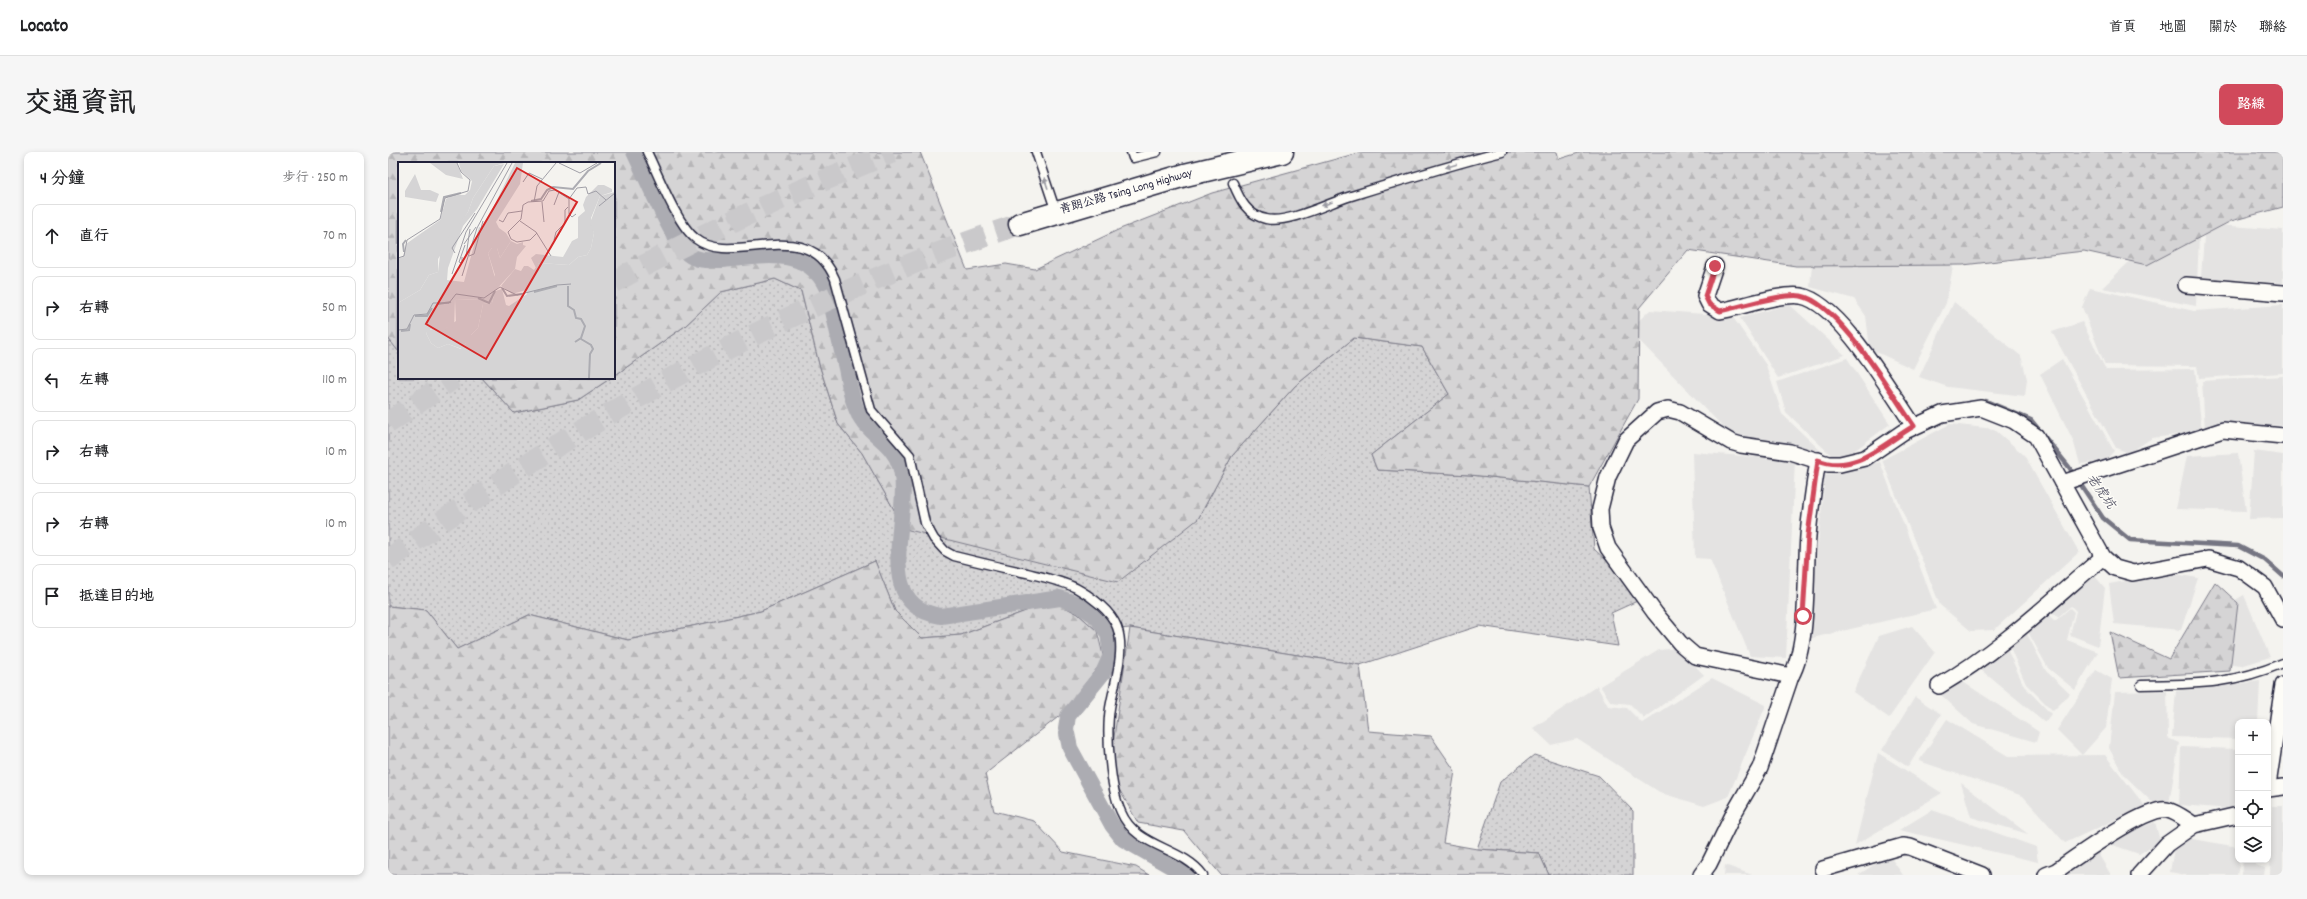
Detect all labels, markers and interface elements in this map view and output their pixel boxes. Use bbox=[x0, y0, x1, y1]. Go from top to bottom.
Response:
text: Locato bbox=[20, 14, 68, 41]
text: 首頁 bbox=[2109, 18, 2137, 38]
text: 地圖 bbox=[2159, 18, 2187, 38]
text: 關於 bbox=[2209, 18, 2237, 38]
text: 聯絡 bbox=[2259, 18, 2287, 38]
button: 路線 bbox=[2219, 84, 2283, 125]
text: 交通資訊 bbox=[24, 86, 136, 126]
inset map bbox=[398, 162, 615, 379]
one-way arrow bbox=[1445, 163, 1457, 169]
street label: 青朗公路 Tsing Long Highway bbox=[1058, 165, 1195, 219]
text: 4 分鐘 bbox=[40, 168, 85, 192]
text: 步行 · 250 m bbox=[282, 169, 348, 188]
one-way arrow bbox=[1043, 177, 1049, 189]
one-way arrow bbox=[1321, 202, 1333, 208]
icon: ahead bbox=[41, 225, 63, 247]
text: 直行 bbox=[79, 226, 109, 248]
text: 70 m bbox=[323, 227, 347, 246]
route end bbox=[1706, 257, 1724, 275]
icon: right bbox=[41, 297, 63, 319]
text: 右轉 bbox=[79, 298, 109, 320]
text: 50 m bbox=[322, 299, 347, 318]
icon: left bbox=[41, 369, 63, 391]
text: 左轉 bbox=[79, 370, 109, 392]
text: 110 m bbox=[322, 371, 347, 390]
icon: right bbox=[41, 441, 63, 463]
text: 右轉 bbox=[79, 442, 109, 464]
text: 10 m bbox=[325, 443, 347, 462]
water label: 老虎坑 bbox=[2081, 471, 2120, 515]
icon: right bbox=[41, 513, 63, 535]
text: 右轉 bbox=[79, 514, 109, 536]
text: 10 m bbox=[325, 515, 347, 534]
icon: arrive bbox=[41, 585, 63, 607]
text: 抵達目的地 bbox=[79, 586, 154, 608]
route start bbox=[1794, 607, 1812, 625]
map controls bbox=[2235, 719, 2271, 863]
button: + bbox=[2235, 719, 2271, 755]
button: − bbox=[2235, 755, 2271, 791]
button: locate bbox=[2235, 791, 2271, 827]
button: layers bbox=[2235, 827, 2271, 863]

